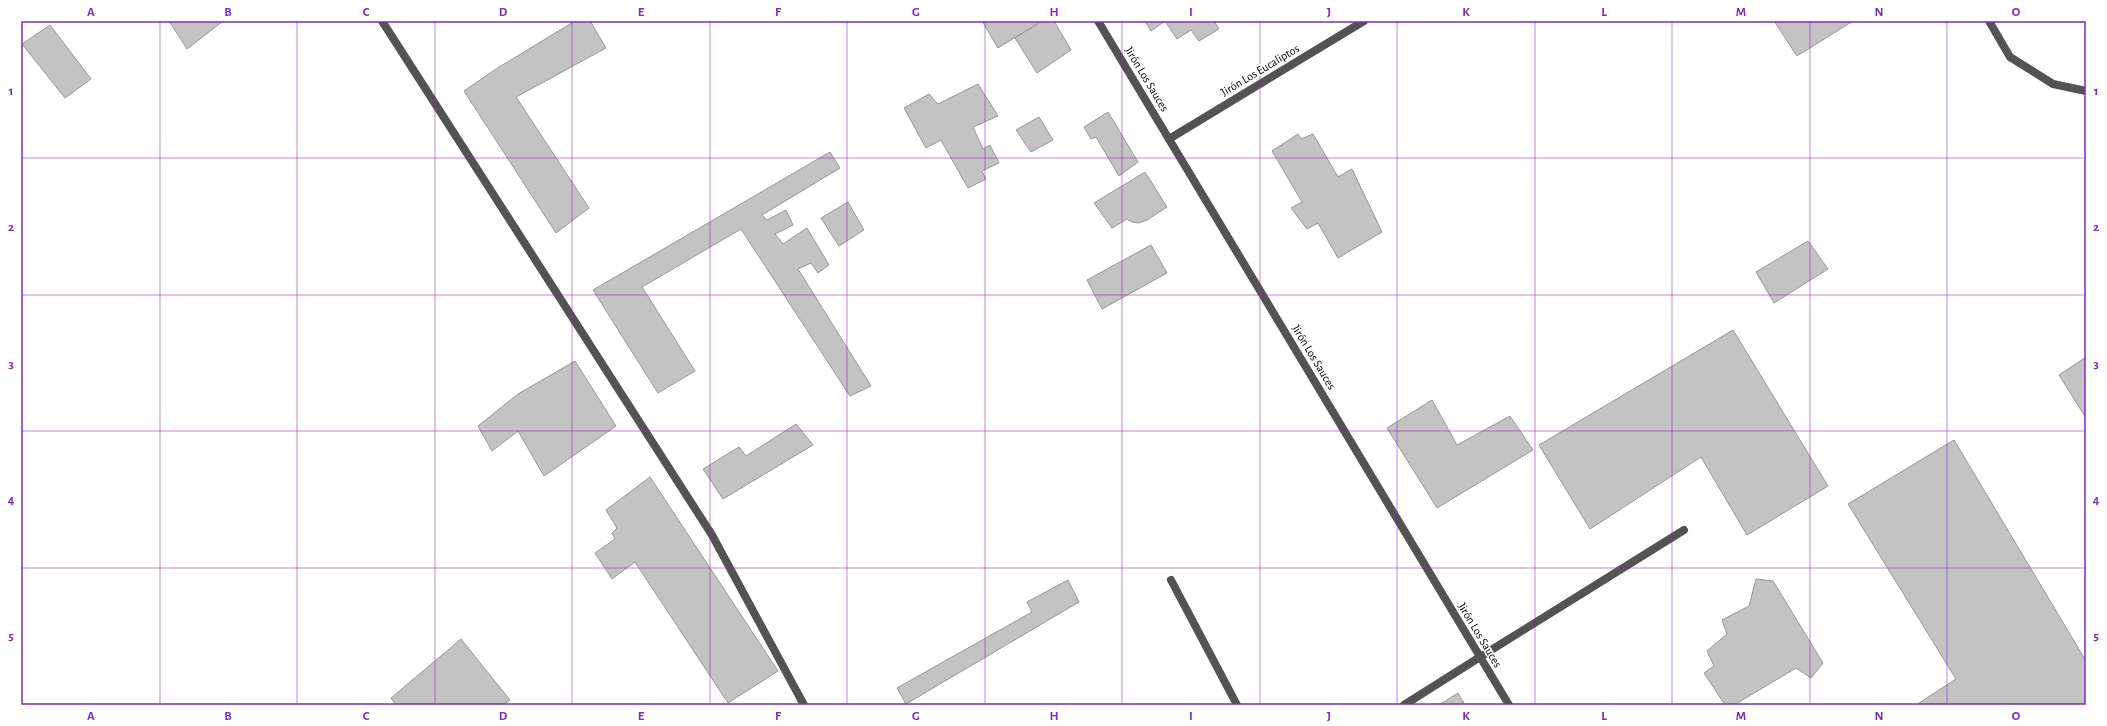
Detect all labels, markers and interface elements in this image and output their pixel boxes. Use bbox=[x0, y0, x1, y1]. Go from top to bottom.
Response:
text: A bbox=[87, 6, 95, 19]
text: B bbox=[224, 6, 232, 19]
text: C bbox=[363, 6, 370, 19]
text: D bbox=[499, 6, 508, 19]
text: E bbox=[638, 6, 645, 19]
text: F bbox=[775, 6, 782, 19]
text: G bbox=[912, 6, 920, 19]
text: H bbox=[1049, 6, 1059, 19]
text: I bbox=[1189, 6, 1193, 19]
text: J bbox=[1327, 6, 1331, 19]
text: K bbox=[1462, 6, 1470, 19]
text: L bbox=[1601, 6, 1607, 19]
text: M bbox=[1736, 6, 1746, 19]
text: N bbox=[1874, 6, 1884, 19]
text: O bbox=[2012, 6, 2021, 19]
street label: Jirón Los Eucaliptos bbox=[1219, 42, 1301, 98]
street label: Jirón Los Sauces bbox=[1123, 45, 1171, 113]
text: 1 bbox=[9, 85, 13, 98]
text: 1 bbox=[2094, 85, 2098, 98]
text: 2 bbox=[8, 221, 14, 234]
text: 2 bbox=[2093, 221, 2099, 234]
street label: Jirón Los Sauces bbox=[1290, 323, 1338, 391]
text: 3 bbox=[8, 358, 14, 371]
text: 3 bbox=[2093, 358, 2099, 371]
text: 4 bbox=[8, 494, 15, 507]
text: 4 bbox=[2093, 494, 2100, 507]
street label: Jirón Los Sauces bbox=[1456, 601, 1504, 669]
text: 5 bbox=[8, 630, 14, 643]
text: 5 bbox=[2093, 630, 2099, 643]
text: A bbox=[87, 710, 95, 723]
text: B bbox=[224, 710, 232, 723]
text: C bbox=[363, 710, 370, 723]
text: D bbox=[499, 710, 508, 723]
text: E bbox=[638, 710, 645, 723]
text: F bbox=[775, 710, 782, 723]
text: G bbox=[912, 710, 920, 723]
text: H bbox=[1049, 710, 1059, 723]
text: I bbox=[1189, 710, 1193, 723]
text: J bbox=[1327, 710, 1331, 723]
text: K bbox=[1462, 710, 1470, 723]
text: L bbox=[1601, 710, 1607, 723]
text: M bbox=[1736, 710, 1746, 723]
text: N bbox=[1874, 710, 1884, 723]
text: O bbox=[2012, 710, 2021, 723]

